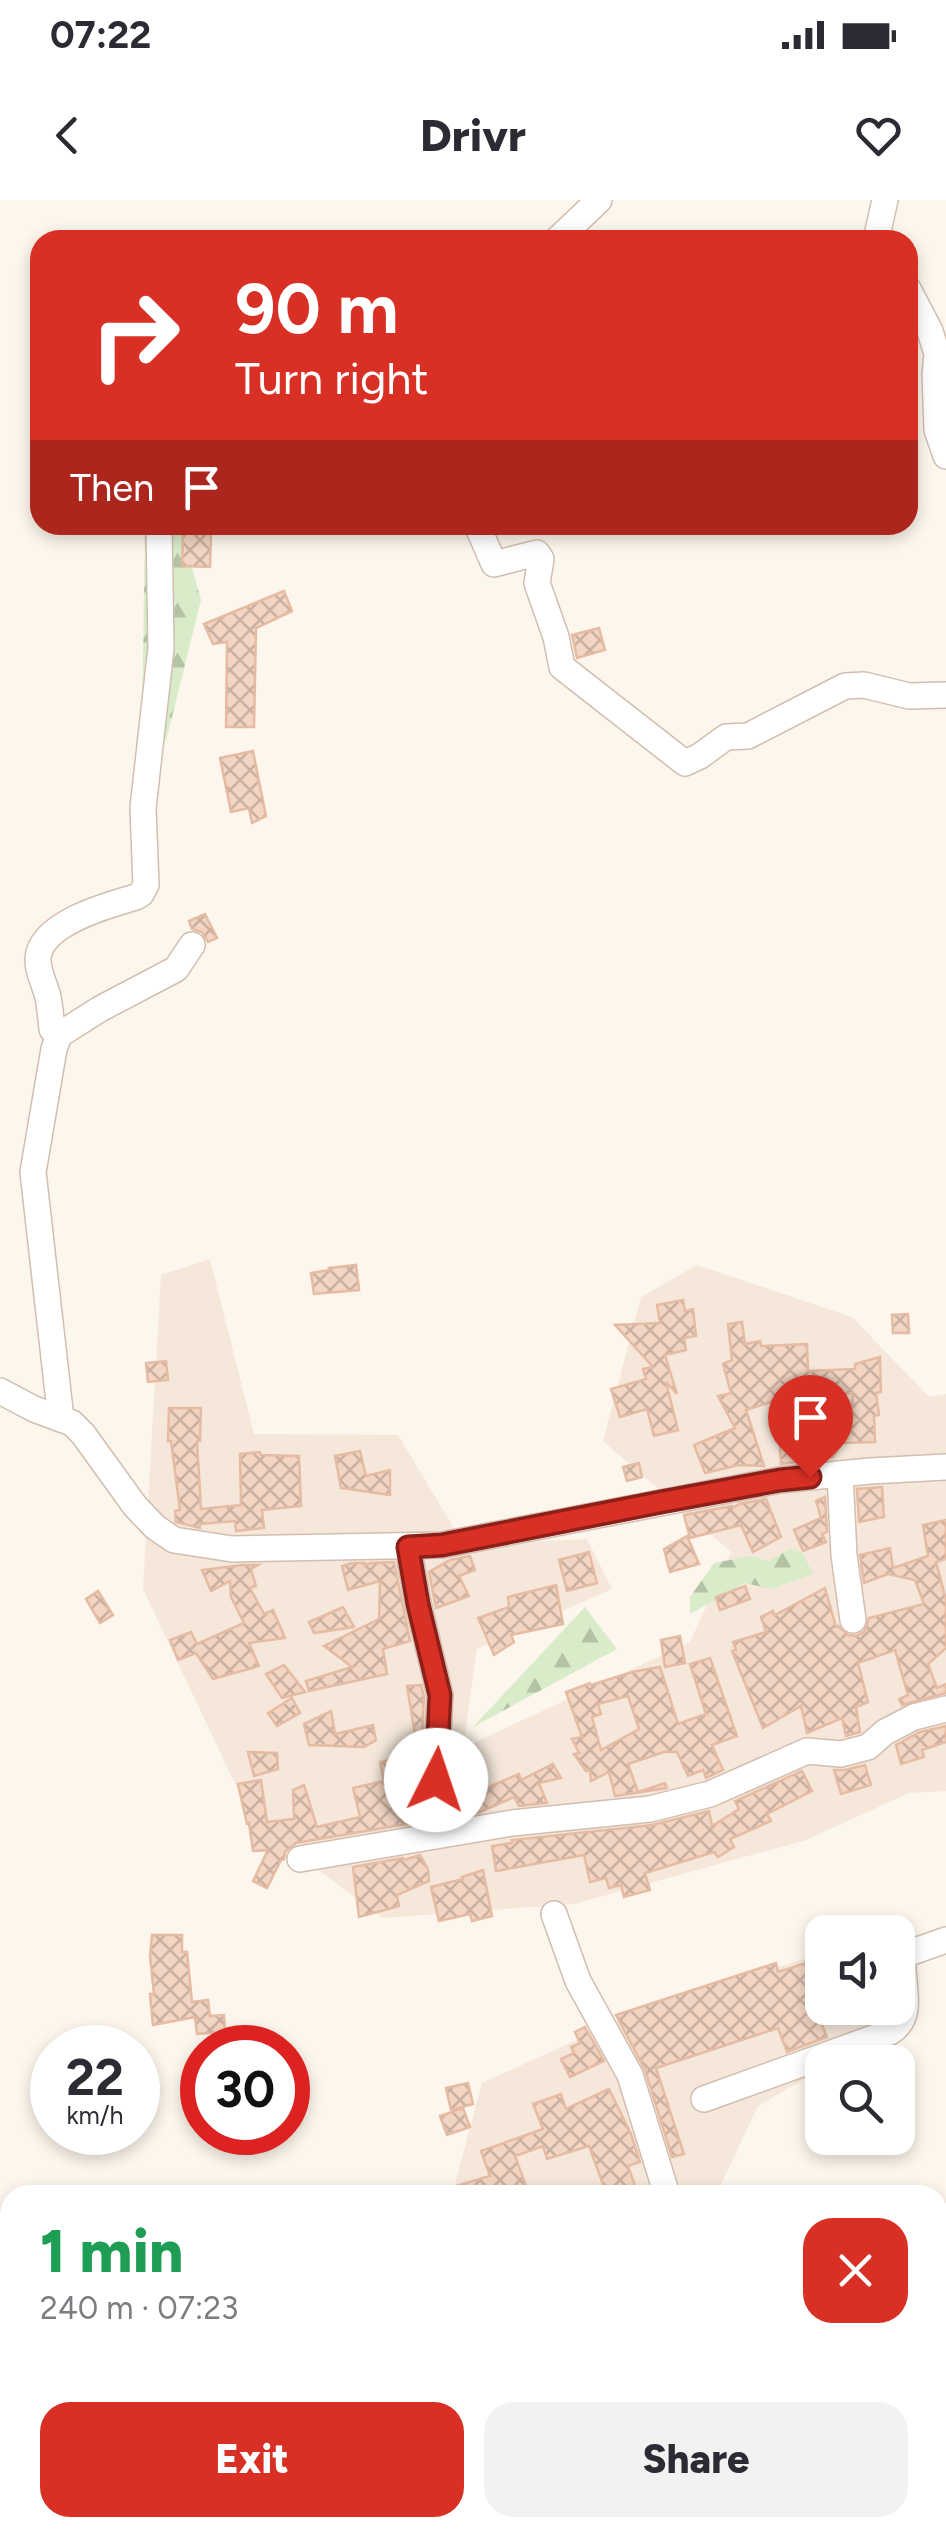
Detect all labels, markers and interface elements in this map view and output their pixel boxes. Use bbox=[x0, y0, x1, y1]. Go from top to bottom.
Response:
text: 07:22 bbox=[50, 12, 151, 58]
icon: back bbox=[40, 108, 95, 163]
text: Drivr bbox=[420, 108, 526, 162]
icon: heart bbox=[851, 108, 906, 163]
text: 90 m bbox=[235, 266, 399, 351]
icon: right bbox=[70, 270, 200, 400]
text: Turn right bbox=[235, 351, 428, 405]
icon: arrive bbox=[174, 460, 229, 515]
text: Then bbox=[70, 465, 154, 511]
pin bbox=[768, 1375, 853, 1478]
icon: arrive bbox=[783, 1390, 838, 1445]
position arrow bbox=[384, 1728, 488, 1832]
map controls bbox=[805, 1915, 915, 2155]
button: sound bbox=[805, 1915, 915, 2025]
speed limit sign: 30 bbox=[180, 2025, 310, 2155]
button: search bbox=[805, 2045, 915, 2155]
text: 22 bbox=[66, 2047, 124, 2108]
text: km/h bbox=[66, 2100, 124, 2130]
text: 1 min bbox=[40, 2215, 183, 2287]
button: close bbox=[803, 2218, 908, 2323]
text: 240 m · 07:23 bbox=[40, 2289, 238, 2327]
button: Exit bbox=[40, 2402, 464, 2517]
button: Share bbox=[484, 2402, 908, 2517]

